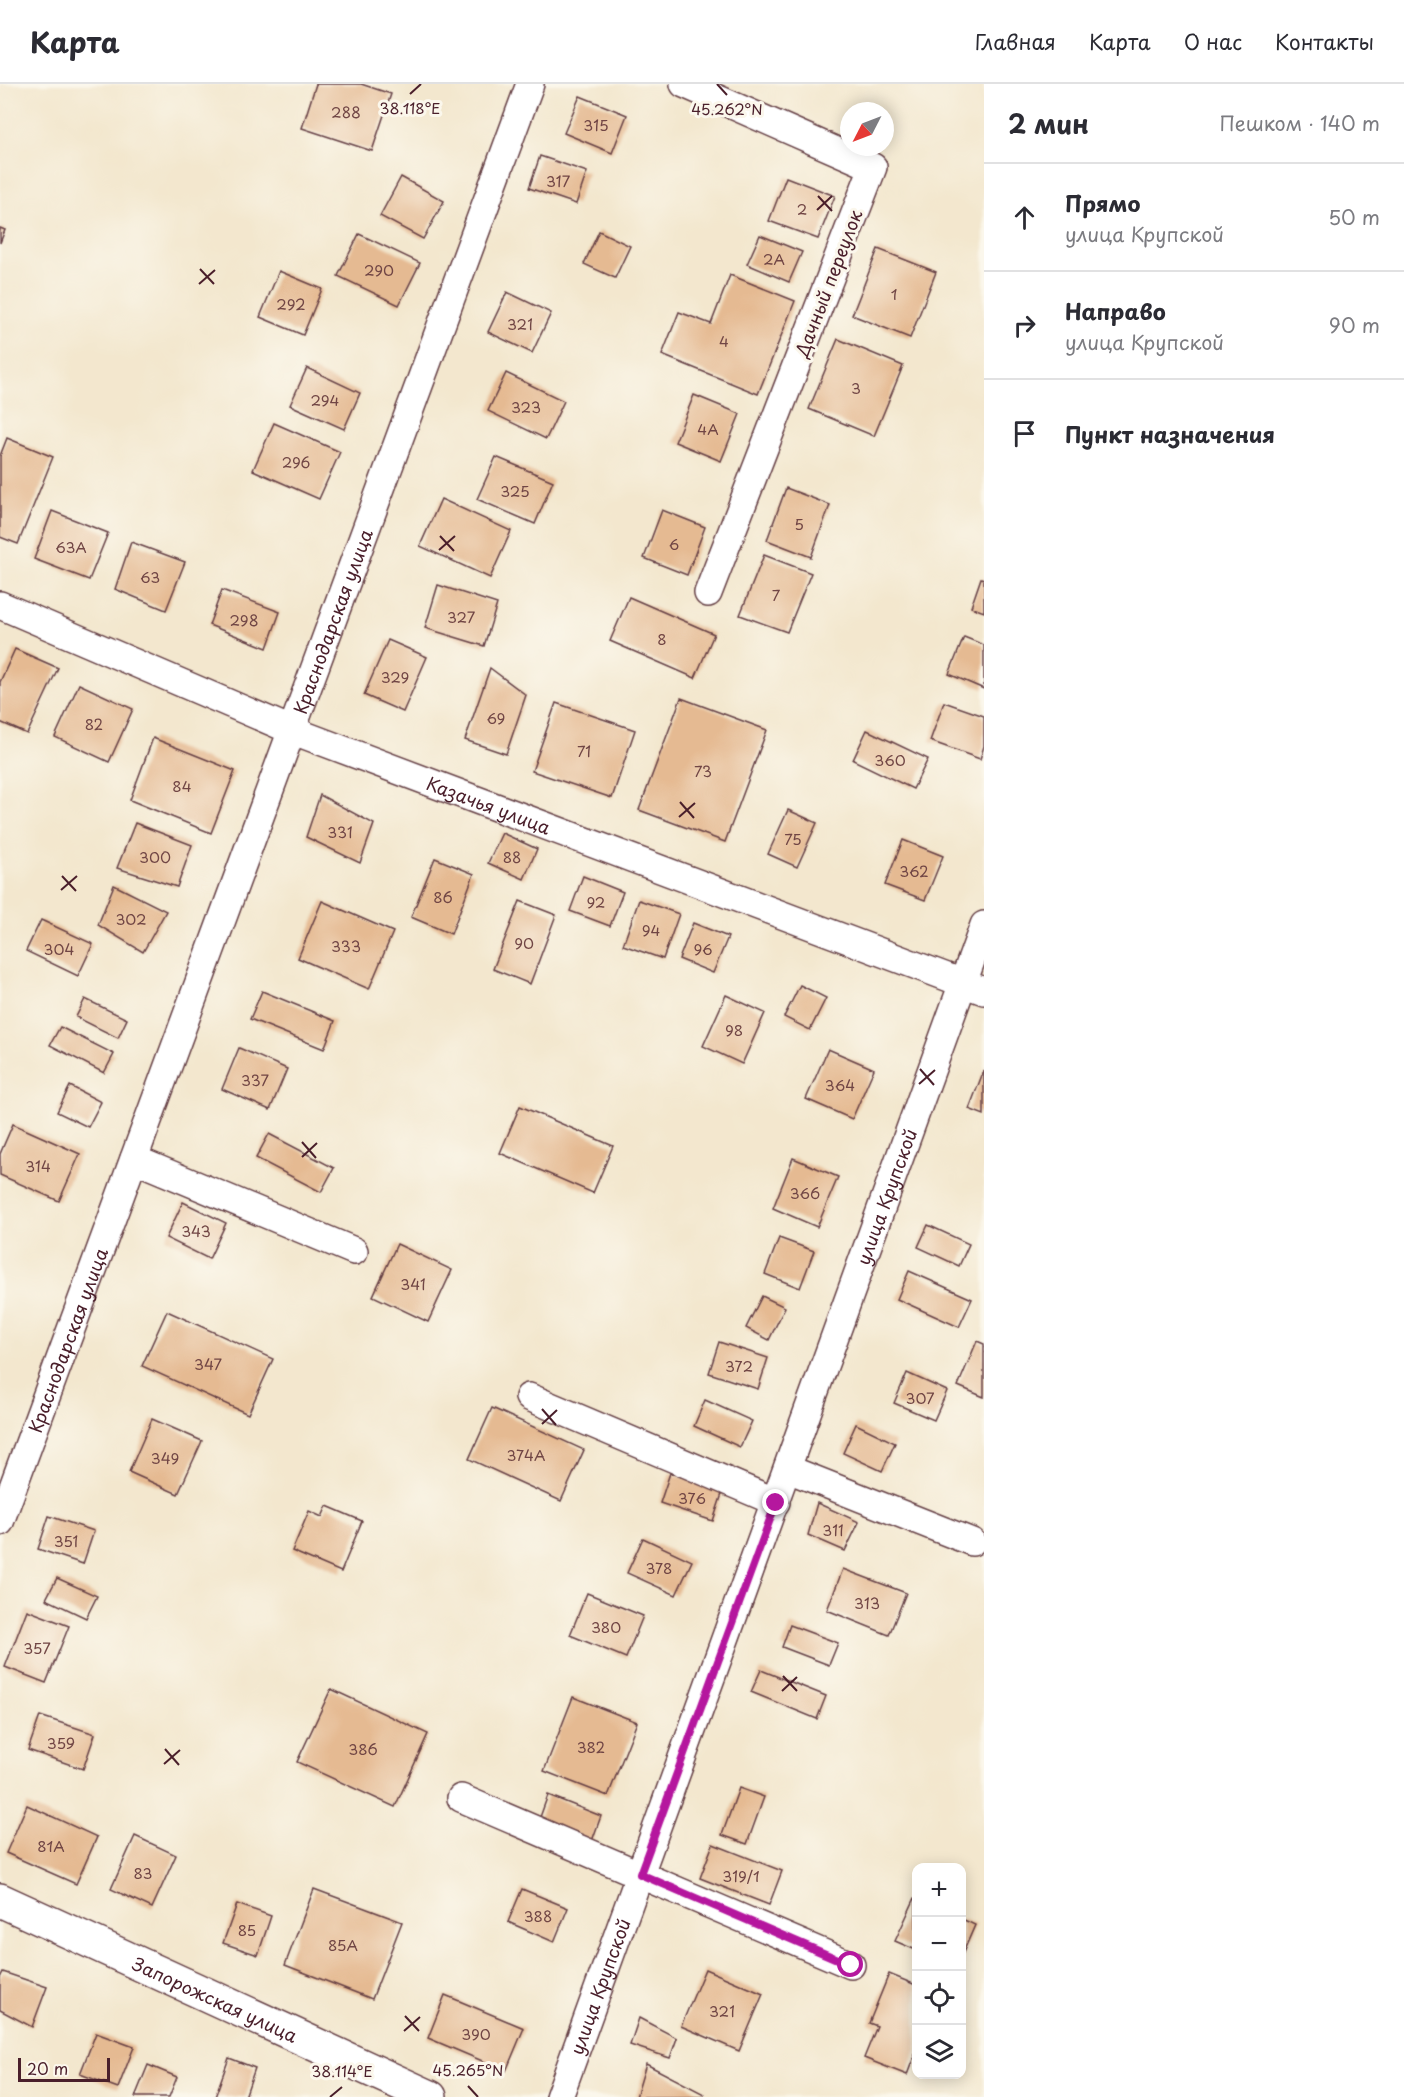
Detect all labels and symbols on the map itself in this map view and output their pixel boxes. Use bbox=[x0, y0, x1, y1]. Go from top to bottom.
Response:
text: 38.118°E bbox=[379, 96, 441, 119]
text: 45.262°N bbox=[691, 97, 763, 120]
house number: 288 bbox=[331, 100, 361, 123]
north arrow bbox=[840, 102, 894, 156]
house number: 315 bbox=[583, 113, 609, 136]
house number: 317 bbox=[546, 169, 571, 192]
house number: 2 bbox=[797, 197, 807, 220]
street label: Дачный переулок bbox=[787, 205, 869, 361]
house number: 2А bbox=[763, 247, 785, 270]
house number: 290 bbox=[364, 258, 394, 281]
house number: 1 bbox=[891, 282, 897, 305]
house number: 292 bbox=[276, 292, 306, 315]
house number: 321 bbox=[507, 312, 533, 335]
house number: 4 bbox=[719, 329, 729, 352]
house number: 3 bbox=[851, 376, 861, 399]
house number: 294 bbox=[310, 388, 340, 411]
house number: 323 bbox=[511, 395, 541, 418]
house number: 4А bbox=[697, 417, 719, 440]
house number: 296 bbox=[282, 450, 310, 473]
house number: 325 bbox=[500, 479, 530, 502]
house number: 5 bbox=[794, 512, 804, 535]
street label: Краснодарская улица bbox=[286, 524, 379, 717]
house number: 6 bbox=[669, 532, 679, 555]
house number: 63А bbox=[55, 535, 87, 558]
house number: 63 bbox=[140, 565, 160, 588]
house number: 7 bbox=[772, 583, 781, 606]
house number: 327 bbox=[447, 605, 476, 628]
house number: 298 bbox=[230, 608, 258, 631]
house number: 8 bbox=[657, 627, 667, 650]
house number: 329 bbox=[381, 665, 409, 688]
house number: 69 bbox=[487, 706, 505, 729]
house number: 82 bbox=[85, 712, 103, 735]
house number: 71 bbox=[577, 739, 591, 762]
house number: 360 bbox=[874, 748, 906, 771]
house number: 73 bbox=[694, 759, 712, 782]
street label: Казачья улица bbox=[423, 769, 555, 840]
house number: 84 bbox=[172, 774, 192, 797]
house number: 331 bbox=[327, 820, 353, 843]
house number: 75 bbox=[784, 827, 802, 850]
house number: 300 bbox=[139, 845, 171, 868]
house number: 88 bbox=[503, 845, 521, 868]
house number: 362 bbox=[899, 859, 929, 882]
house number: 86 bbox=[433, 885, 453, 908]
house number: 92 bbox=[587, 890, 605, 913]
house number: 302 bbox=[115, 907, 147, 930]
house number: 94 bbox=[642, 918, 660, 941]
house number: 90 bbox=[514, 931, 534, 954]
house number: 333 bbox=[331, 934, 361, 957]
house number: 304 bbox=[44, 937, 74, 960]
house number: 96 bbox=[694, 937, 713, 960]
house number: 98 bbox=[725, 1018, 743, 1041]
house number: 337 bbox=[241, 1068, 269, 1091]
house number: 364 bbox=[825, 1073, 855, 1096]
street label: улица Крупской bbox=[848, 1124, 923, 1268]
house number: 314 bbox=[25, 1154, 51, 1177]
house number: 366 bbox=[790, 1181, 820, 1204]
house number: 343 bbox=[181, 1219, 211, 1242]
street label: Краснодарская улица bbox=[21, 1243, 114, 1436]
house number: 341 bbox=[400, 1272, 426, 1295]
house number: 347 bbox=[194, 1352, 223, 1375]
house number: 372 bbox=[725, 1354, 753, 1377]
house number: 307 bbox=[906, 1386, 935, 1409]
house number: 374А bbox=[506, 1443, 546, 1466]
house number: 349 bbox=[151, 1446, 179, 1469]
house number: 376 bbox=[678, 1486, 706, 1509]
route end bbox=[762, 1489, 788, 1515]
house number: 311 bbox=[822, 1518, 844, 1541]
house number: 351 bbox=[54, 1529, 78, 1552]
house number: 378 bbox=[646, 1556, 673, 1579]
house number: 313 bbox=[854, 1591, 880, 1614]
house number: 380 bbox=[591, 1615, 621, 1638]
house number: 357 bbox=[23, 1636, 51, 1659]
house number: 359 bbox=[47, 1731, 75, 1754]
house number: 382 bbox=[577, 1735, 605, 1758]
house number: 386 bbox=[348, 1737, 378, 1760]
house number: 81А bbox=[37, 1834, 65, 1857]
house number: 83 bbox=[133, 1861, 153, 1884]
house number: 319/1 bbox=[722, 1864, 760, 1887]
house number: 388 bbox=[524, 1904, 552, 1927]
street label: улица Крупской bbox=[562, 1914, 636, 2058]
house number: 85 bbox=[238, 1918, 256, 1941]
house number: 85А bbox=[328, 1933, 358, 1956]
street label: Запорожская улица bbox=[129, 1949, 303, 2048]
route start bbox=[837, 1951, 863, 1977]
house number: 321 bbox=[709, 1999, 735, 2022]
house number: 390 bbox=[461, 2022, 491, 2045]
scale bar bbox=[18, 2055, 110, 2082]
text: 45.265°N bbox=[433, 2058, 503, 2081]
text: 38.114°E bbox=[311, 2059, 373, 2082]

